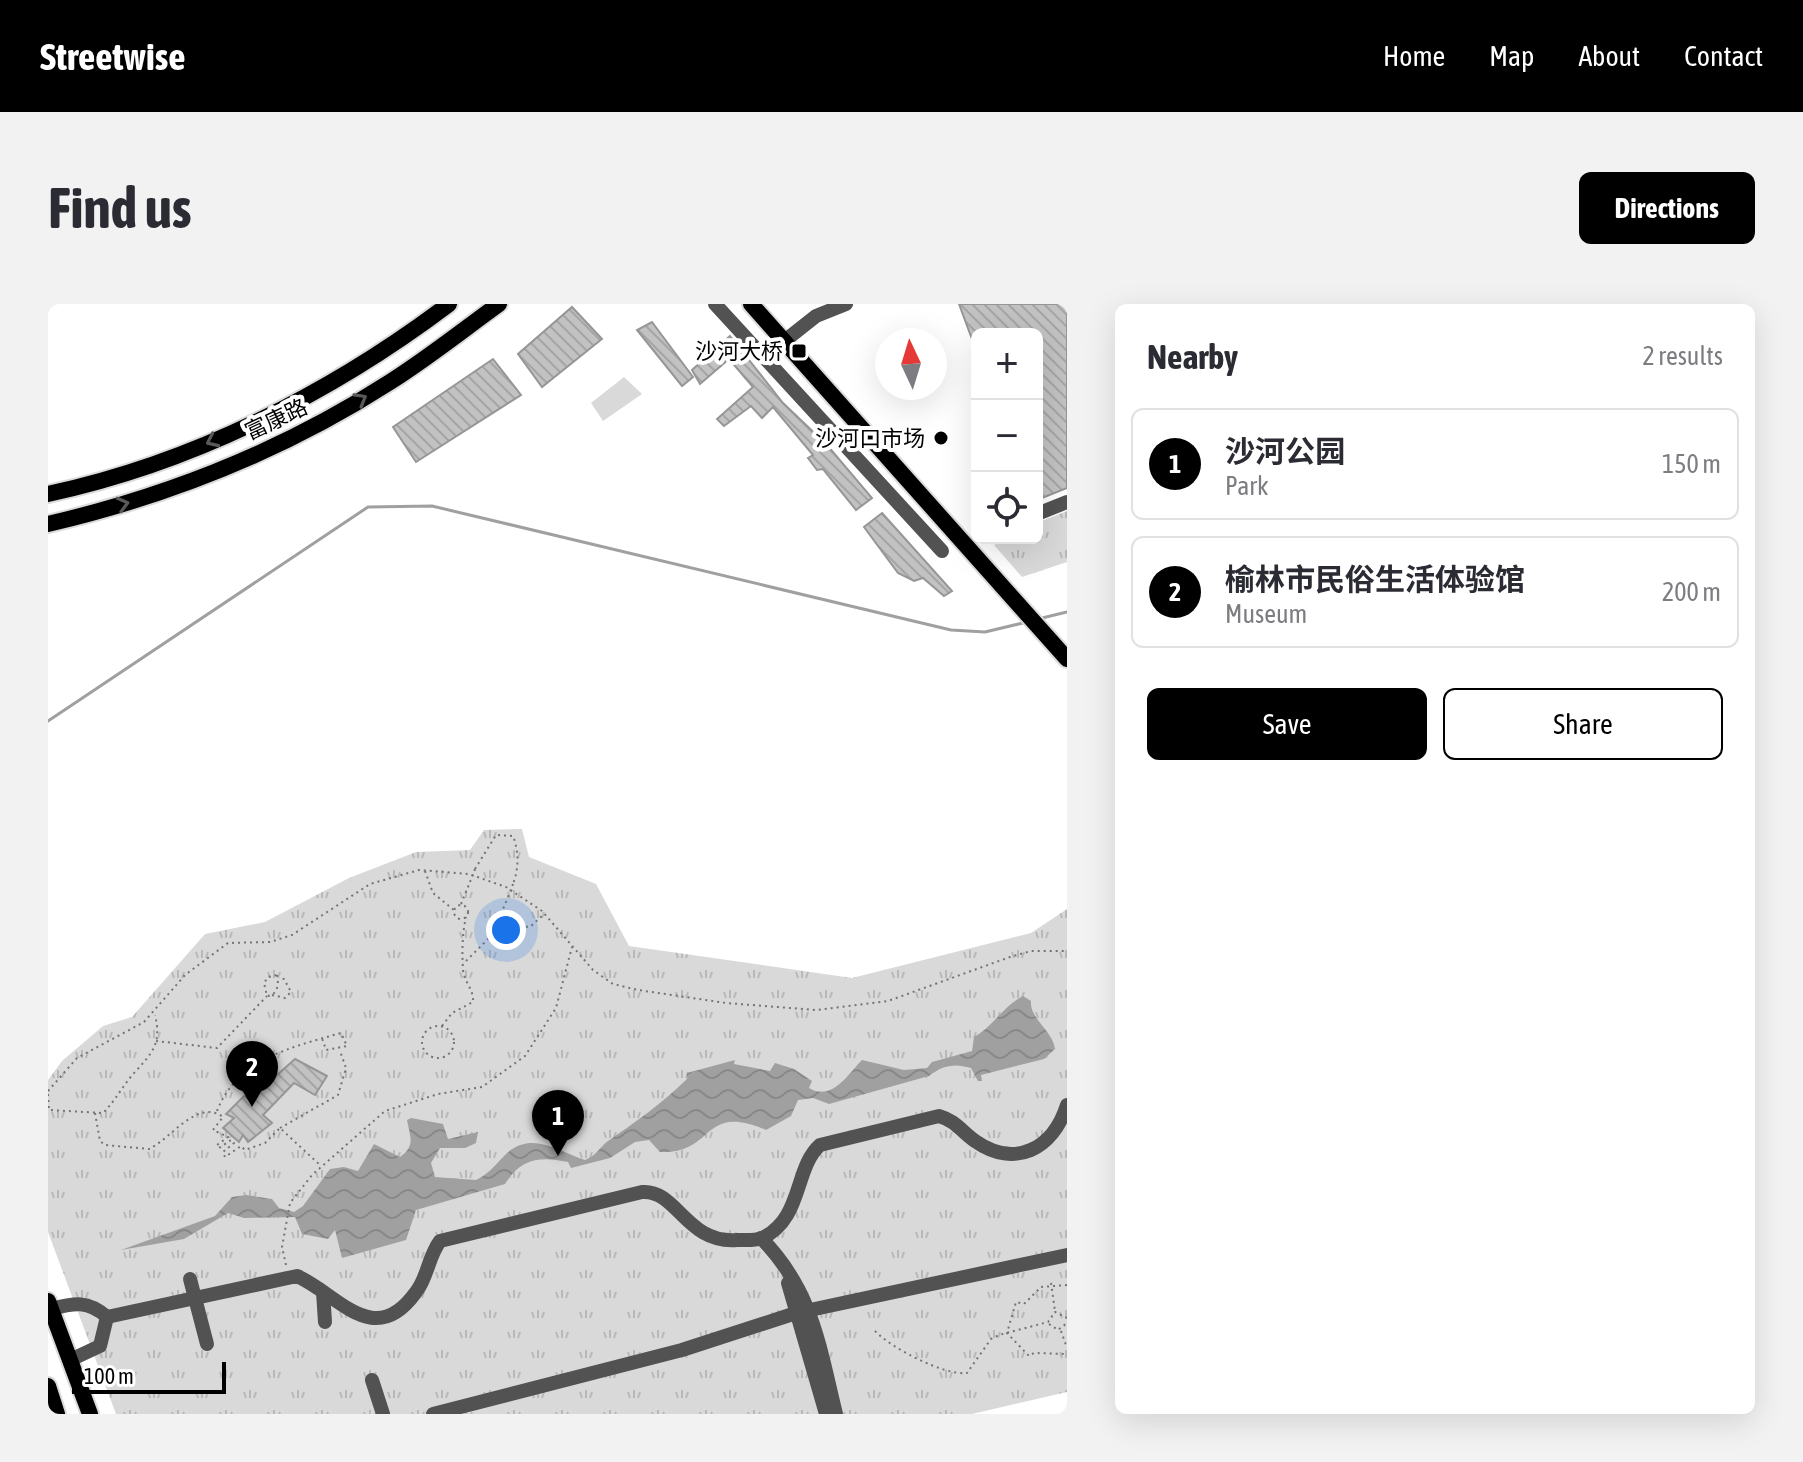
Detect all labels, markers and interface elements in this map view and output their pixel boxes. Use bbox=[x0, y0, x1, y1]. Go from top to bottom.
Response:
text: Streetwise bbox=[40, 35, 185, 78]
text: Home bbox=[1383, 40, 1445, 72]
text: Map bbox=[1489, 40, 1534, 72]
text: About bbox=[1578, 40, 1640, 72]
text: Contact bbox=[1684, 40, 1763, 72]
button: Directions bbox=[1579, 172, 1755, 244]
text: Find us bbox=[48, 176, 192, 240]
north arrow bbox=[875, 328, 947, 400]
map controls bbox=[971, 328, 1043, 544]
button: + bbox=[971, 328, 1043, 400]
text: Nearby bbox=[1147, 337, 1238, 376]
place label: 沙河大桥 bbox=[695, 338, 783, 364]
text: 2 results bbox=[1642, 341, 1723, 371]
marker: 沙河大桥 bbox=[790, 342, 808, 360]
street label: 富康路 bbox=[241, 393, 311, 445]
one-way arrow bbox=[352, 394, 367, 409]
button: − bbox=[971, 400, 1043, 472]
place label: 沙河口市场 bbox=[815, 425, 925, 451]
marker: 沙河口市场 bbox=[932, 429, 950, 447]
one-way arrow bbox=[206, 431, 221, 447]
text: 沙河公园 bbox=[1225, 434, 1345, 468]
text: 1 bbox=[1169, 449, 1181, 479]
text: 150 m bbox=[1662, 449, 1721, 479]
text: Park bbox=[1225, 471, 1268, 501]
button: locate bbox=[971, 472, 1043, 544]
one-way arrow bbox=[116, 497, 130, 514]
text: 榆林市民俗生活体验馆 bbox=[1225, 562, 1525, 596]
text: 2 bbox=[1169, 577, 1181, 607]
text: 200 m bbox=[1662, 577, 1721, 607]
text: Museum bbox=[1225, 599, 1307, 629]
button: Save bbox=[1147, 688, 1427, 760]
button: Share bbox=[1443, 688, 1723, 760]
your location bbox=[486, 910, 526, 950]
pin: 2 bbox=[226, 1041, 278, 1107]
pin: 1 bbox=[532, 1090, 584, 1156]
scale bar bbox=[72, 1358, 226, 1394]
text: 100 m bbox=[84, 1363, 134, 1389]

